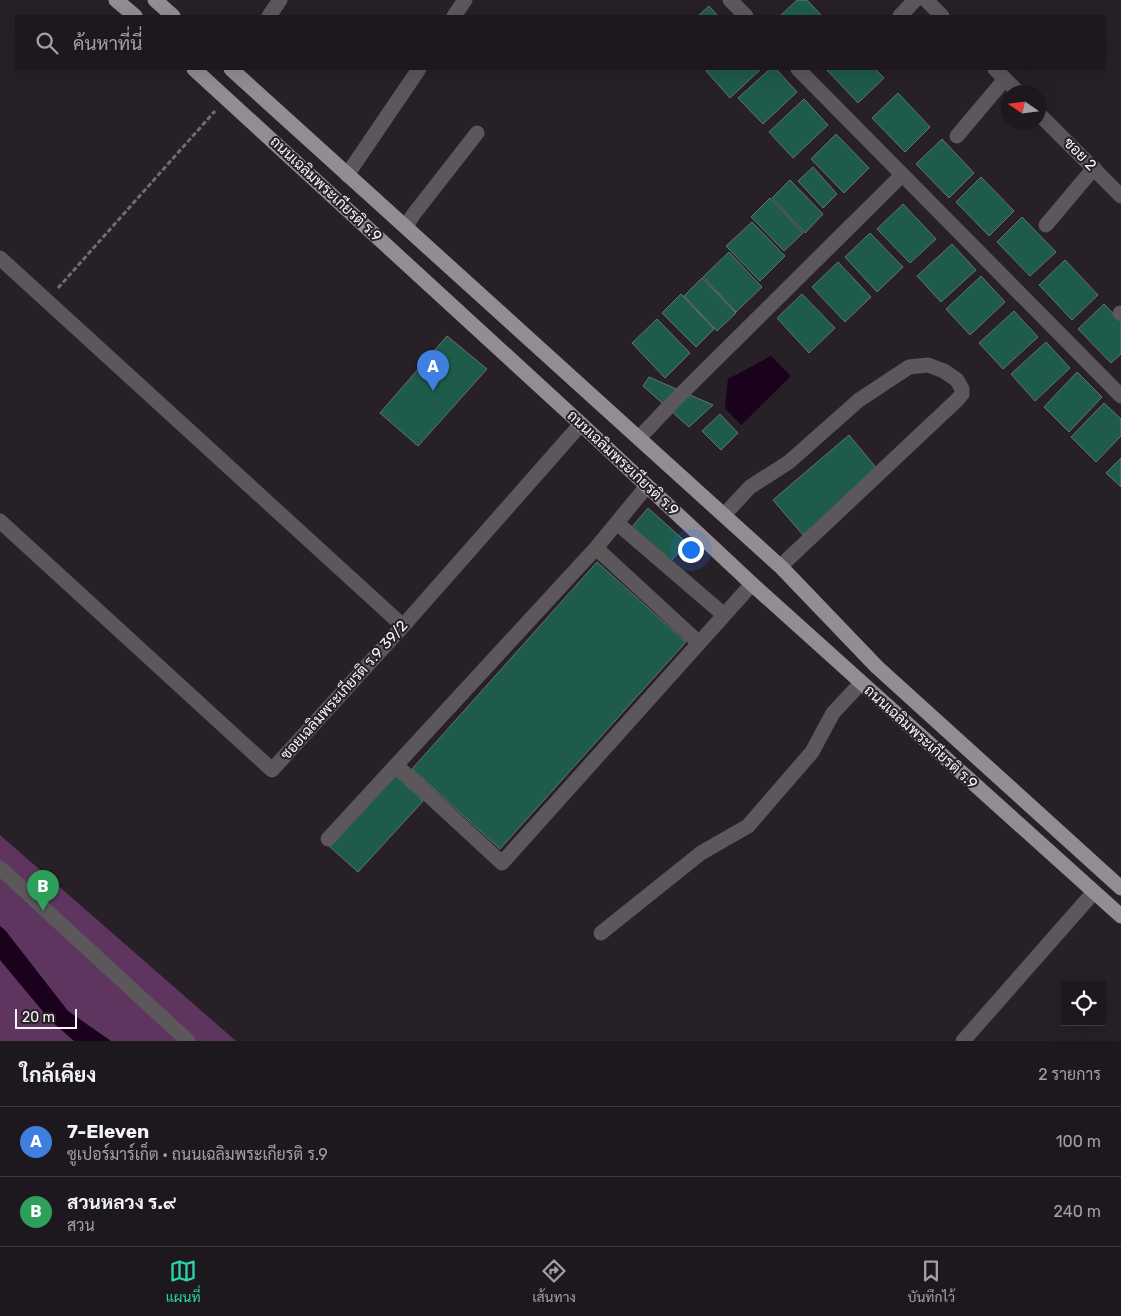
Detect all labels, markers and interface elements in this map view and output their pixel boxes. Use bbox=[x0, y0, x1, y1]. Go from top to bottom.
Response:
search box bbox=[15, 15, 1106, 70]
icon: search bbox=[33, 29, 61, 57]
text: ค้นหาที่นี่ bbox=[73, 32, 142, 55]
north arrow bbox=[1001, 85, 1046, 130]
street label: ถนนเฉลิมพระเกียรติ ร.9 bbox=[266, 132, 386, 245]
street label: ซอย 2 bbox=[1060, 134, 1100, 174]
pin: A bbox=[417, 350, 449, 391]
street label: ถนนเฉลิมพระเกียรติ ร.9 bbox=[563, 406, 683, 519]
your location bbox=[678, 537, 704, 563]
street label: ซอยเฉลิมพระเกียรติ ร.9 39/2 bbox=[276, 616, 412, 763]
street label: ถนนเฉลิมพระเกียรติ ร.9 bbox=[861, 681, 982, 793]
pin: B bbox=[27, 870, 59, 911]
map controls bbox=[1061, 981, 1106, 1026]
button: locate bbox=[1061, 981, 1106, 1026]
scale bar bbox=[15, 1006, 78, 1029]
text: 20 m bbox=[22, 1009, 55, 1026]
text: ใกล้เคียง bbox=[20, 1062, 96, 1087]
text: 2 รายการ bbox=[1038, 1065, 1101, 1084]
text: 7-Eleven bbox=[67, 1120, 149, 1143]
text: A bbox=[30, 1132, 42, 1151]
text: 100 m bbox=[1056, 1132, 1101, 1151]
text: ซูเปอร์มาร์เก็ต · ถนนเฉลิมพระเกียรติ ร.9 bbox=[67, 1145, 328, 1164]
text: สวนหลวง ร.๙ bbox=[67, 1191, 176, 1214]
text: B bbox=[30, 1202, 42, 1221]
text: 240 m bbox=[1054, 1202, 1101, 1221]
text: สวน bbox=[67, 1216, 95, 1235]
tab: แผนที่ bbox=[166, 1257, 201, 1306]
tab: เส้นทาง bbox=[532, 1257, 576, 1306]
tab: บันทึกไว้ bbox=[907, 1257, 955, 1306]

